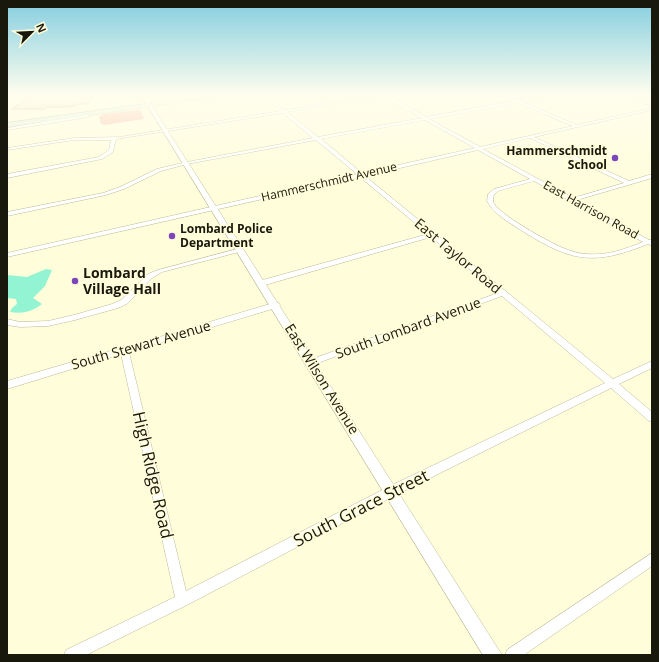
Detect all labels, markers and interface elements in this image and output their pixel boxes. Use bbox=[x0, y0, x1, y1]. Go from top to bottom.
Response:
north arrow bbox=[12, 12, 52, 52]
text: N bbox=[33, 21, 50, 35]
place label: Hammerschmidt School bbox=[506, 142, 607, 173]
marker: Hammerschmidt School bbox=[610, 153, 620, 163]
street label: Hammerschmidt Avenue bbox=[259, 158, 399, 205]
street label: East Harrison Road bbox=[540, 176, 642, 243]
street label: East Taylor Road bbox=[411, 214, 506, 298]
place label: Lombard Police Department bbox=[180, 220, 273, 251]
marker: Lombard Police Department bbox=[167, 231, 177, 241]
place label: Lombard Village Hall bbox=[83, 263, 161, 298]
marker: Lombard Village Hall bbox=[70, 276, 80, 286]
street label: South Lombard Avenue bbox=[332, 292, 483, 363]
street label: South Stewart Avenue bbox=[69, 315, 213, 374]
street label: East Wilson Avenue bbox=[281, 320, 364, 438]
street label: High Ridge Road bbox=[128, 409, 179, 541]
street label: South Grace Street bbox=[289, 463, 432, 552]

